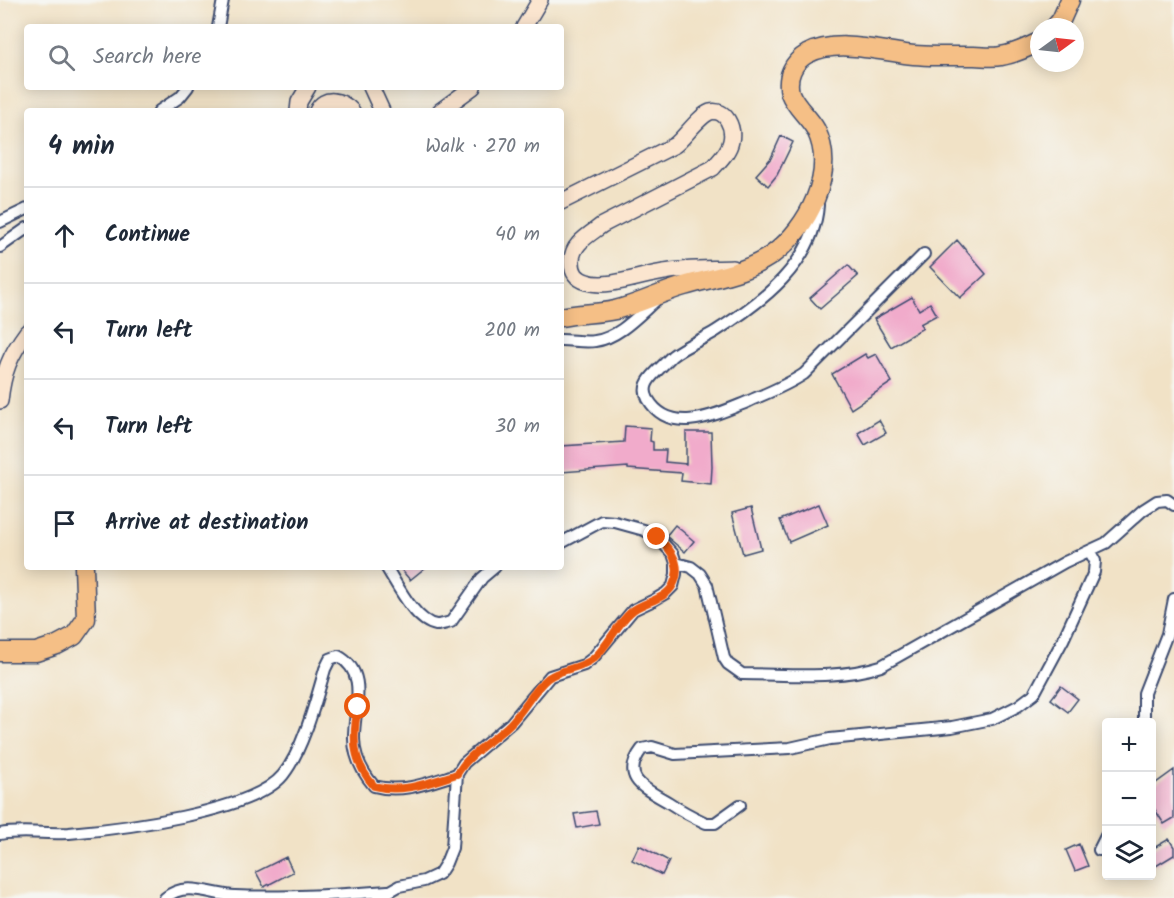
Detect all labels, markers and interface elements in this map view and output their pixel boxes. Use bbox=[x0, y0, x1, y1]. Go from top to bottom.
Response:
north arrow bbox=[1030, 18, 1084, 72]
search box bbox=[24, 24, 564, 90]
text: Search here bbox=[93, 40, 201, 75]
icon: search bbox=[45, 41, 78, 74]
text: 4 min bbox=[48, 126, 115, 168]
text: Walk · 270 m bbox=[425, 131, 540, 163]
text: Continue bbox=[105, 218, 190, 253]
icon: ahead bbox=[48, 219, 81, 252]
text: 40 m bbox=[495, 219, 540, 251]
text: Turn left bbox=[105, 314, 192, 349]
icon: left bbox=[48, 315, 81, 348]
text: 200 m bbox=[484, 315, 540, 347]
text: Turn left bbox=[105, 410, 192, 445]
icon: left bbox=[48, 411, 81, 444]
text: 30 m bbox=[495, 411, 540, 443]
text: Arrive at destination bbox=[105, 506, 308, 541]
icon: arrive bbox=[48, 507, 81, 540]
route end bbox=[643, 523, 669, 549]
route start bbox=[344, 693, 370, 719]
map controls bbox=[1102, 718, 1156, 880]
button: + bbox=[1102, 718, 1156, 772]
button: − bbox=[1102, 772, 1156, 826]
button: layers bbox=[1102, 826, 1156, 880]

